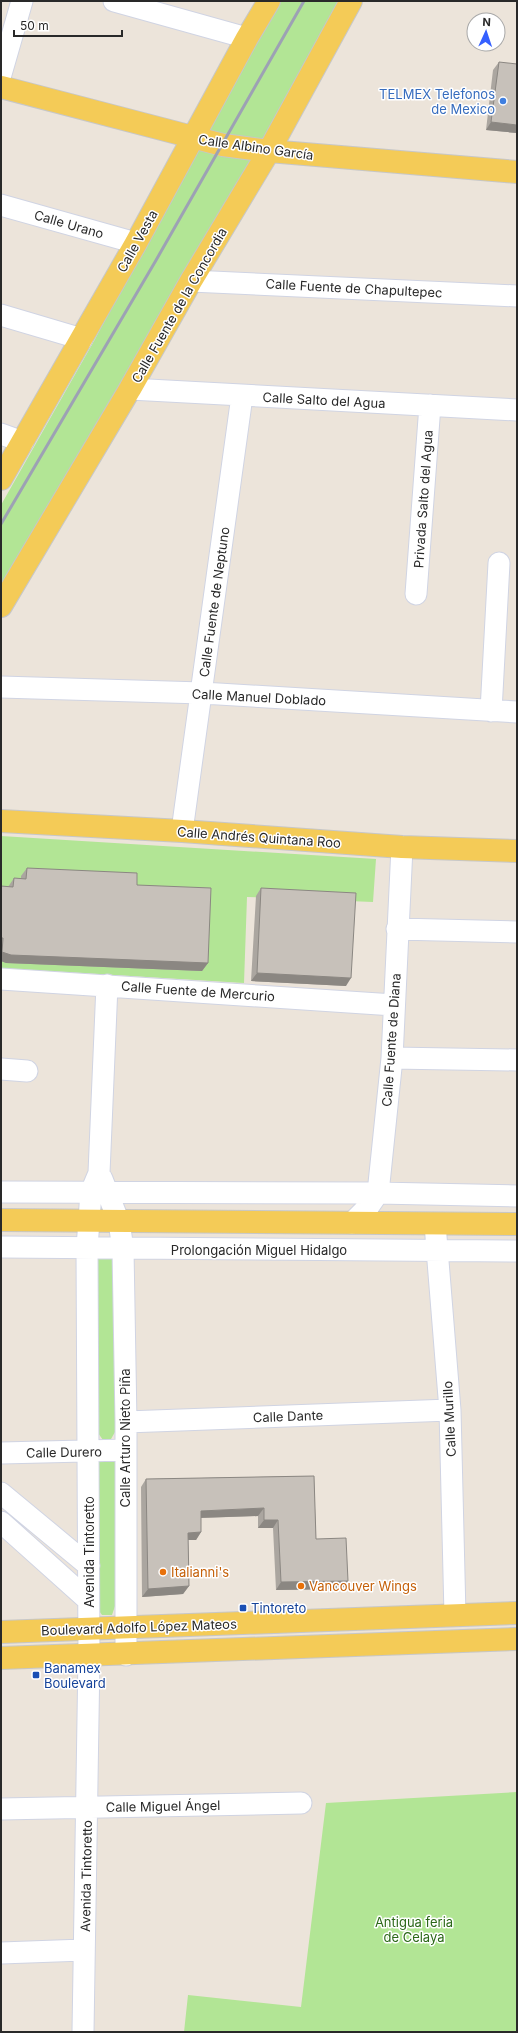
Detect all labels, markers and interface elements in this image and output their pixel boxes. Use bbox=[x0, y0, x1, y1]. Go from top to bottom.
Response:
scale bar bbox=[14, 12, 122, 38]
north arrow bbox=[466, 12, 506, 52]
text: N bbox=[482, 15, 491, 29]
text: 50 m bbox=[20, 18, 49, 33]
place label: TELMEX Telefonos de Mexico bbox=[379, 86, 495, 117]
marker: TELMEX Telefonos de Mexico bbox=[498, 96, 508, 106]
street label: Calle Albino García bbox=[197, 131, 315, 163]
street label: Calle Urano bbox=[32, 206, 106, 242]
street label: Calle Vesta bbox=[113, 207, 161, 275]
street label: Calle Fuente de la Concordia bbox=[128, 225, 230, 385]
street label: Calle Fuente de Chapultepec bbox=[265, 275, 443, 301]
street label: Calle Salto del Agua bbox=[262, 389, 386, 411]
street label: Privada Salto del Agua bbox=[410, 429, 436, 569]
street label: Calle Fuente de Neptuno bbox=[196, 526, 233, 678]
street label: Calle Manuel Doblado bbox=[191, 685, 327, 709]
street label: Calle Andrés Quintana Roo bbox=[177, 823, 342, 851]
street label: Calle Fuente de Diana bbox=[378, 973, 404, 1107]
street label: Calle Fuente de Mercurio bbox=[121, 978, 276, 1004]
street label: Prolongación Miguel Hidalgo bbox=[171, 1242, 347, 1258]
street label: Calle Arturo Nieto Piña bbox=[117, 1369, 133, 1508]
street label: Calle Murillo bbox=[439, 1380, 459, 1457]
street label: Calle Dante bbox=[253, 1407, 323, 1425]
street label: Calle Durero bbox=[26, 1443, 102, 1461]
street label: Avenida Tintoretto bbox=[81, 1496, 97, 1608]
place label: Italianni's bbox=[171, 1564, 229, 1580]
marker: Italianni's bbox=[158, 1567, 168, 1577]
place label: Vancouver Wings bbox=[309, 1578, 417, 1594]
marker: Vancouver Wings bbox=[296, 1581, 306, 1591]
place label: Tintoreto bbox=[251, 1600, 307, 1616]
marker: Tintoreto bbox=[238, 1603, 248, 1613]
street label: Boulevard Adolfo López Mateos bbox=[41, 1616, 237, 1638]
place label: Banamex Boulevard bbox=[44, 1660, 106, 1691]
marker: Banamex Boulevard bbox=[31, 1670, 41, 1680]
street label: Calle Miguel Ángel bbox=[106, 1797, 220, 1815]
street label: Avenida Tintoretto bbox=[77, 1820, 95, 1932]
park label: Antigua feria de Celaya bbox=[375, 1914, 453, 1945]

